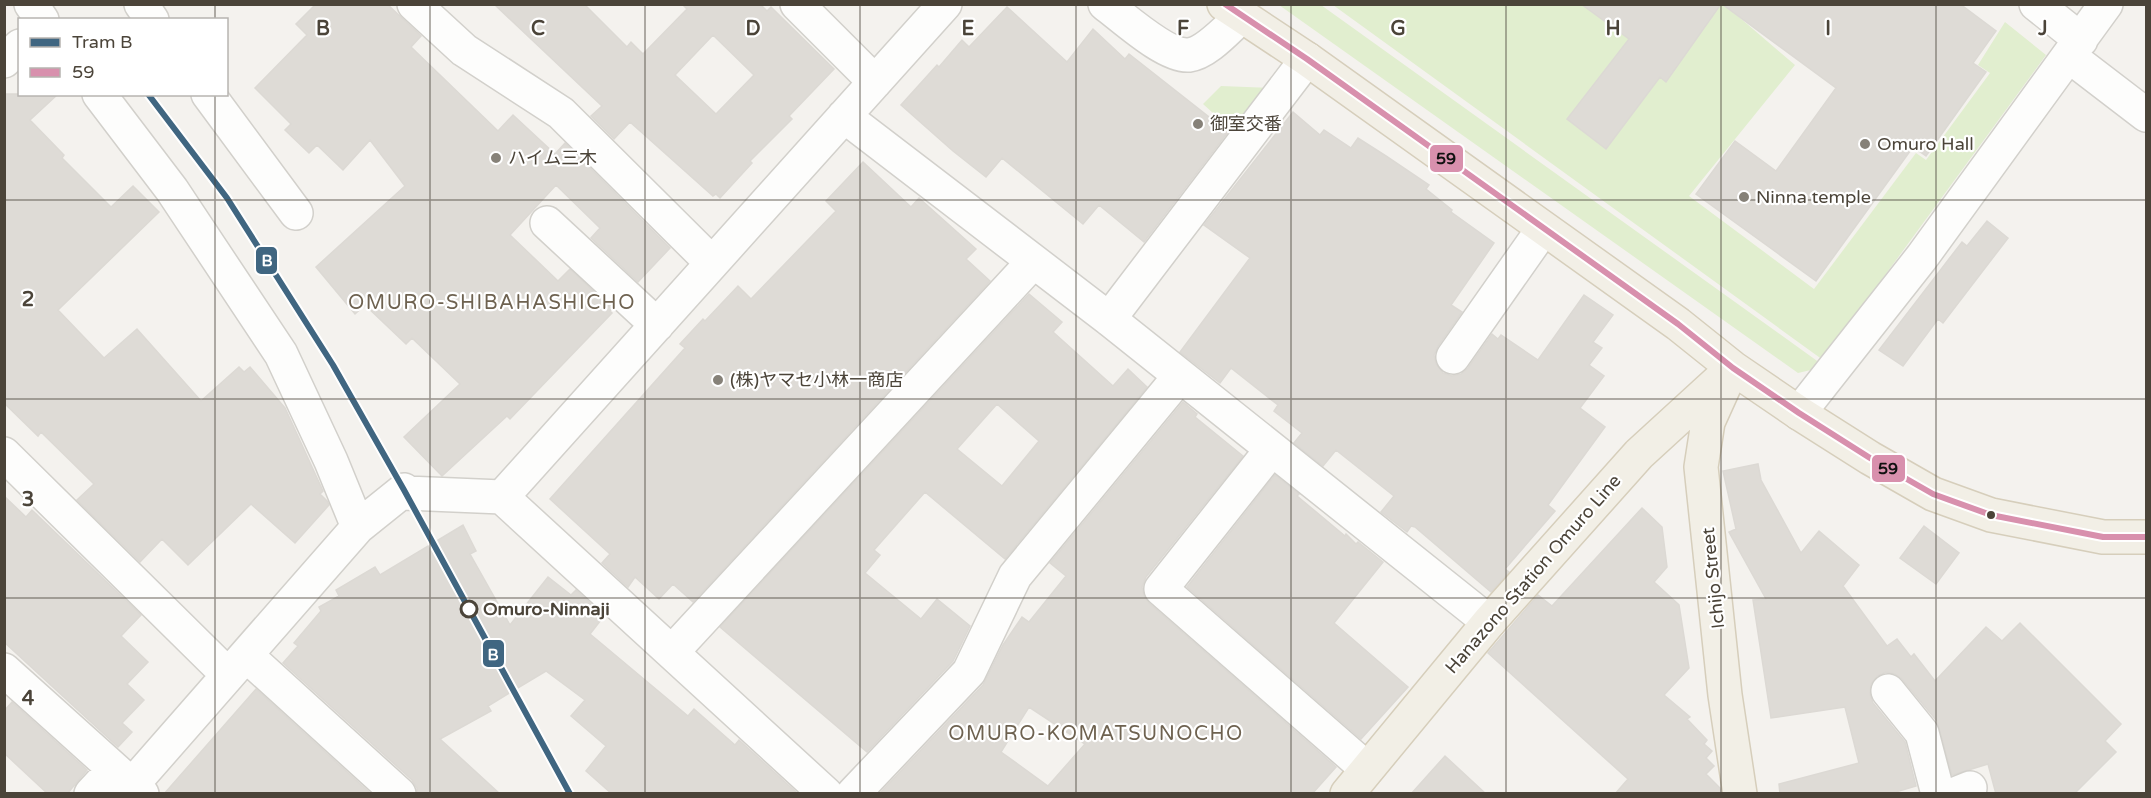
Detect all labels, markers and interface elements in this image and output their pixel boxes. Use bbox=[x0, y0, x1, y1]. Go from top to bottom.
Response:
text: B bbox=[316, 17, 330, 41]
text: C bbox=[531, 17, 545, 41]
text: D bbox=[745, 17, 761, 41]
text: E bbox=[962, 17, 975, 41]
text: F bbox=[1177, 17, 1189, 41]
text: G bbox=[1390, 17, 1406, 41]
text: H bbox=[1605, 17, 1621, 41]
text: I bbox=[1825, 17, 1831, 41]
text: J bbox=[2037, 17, 2048, 41]
legend bbox=[18, 18, 228, 96]
text: Tram B bbox=[72, 31, 133, 53]
text: 59 bbox=[72, 61, 95, 83]
place label: 御室交番 bbox=[1210, 113, 1282, 135]
marker: 御室交番 bbox=[1191, 117, 1205, 131]
place label: Omuro Hall bbox=[1877, 133, 1974, 155]
marker: Omuro Hall bbox=[1858, 137, 1872, 151]
line badge: 59 bbox=[1429, 144, 1464, 173]
place label: ハイム三木 bbox=[508, 147, 597, 169]
text: 59 bbox=[1436, 149, 1456, 169]
marker: ハイム三木 bbox=[489, 151, 503, 165]
place label: Ninna temple bbox=[1756, 186, 1871, 208]
marker: Ninna temple bbox=[1737, 190, 1751, 204]
line badge: B bbox=[255, 246, 278, 275]
text: B bbox=[261, 251, 273, 271]
text: 2 bbox=[22, 288, 34, 312]
district label: OMURO-SHIBAHASHICHO bbox=[348, 291, 636, 315]
place label: (株)ヤマセ小林一商店 bbox=[730, 369, 903, 391]
marker: (株)ヤマセ小林一商店 bbox=[711, 373, 725, 387]
line badge: 59 bbox=[1871, 454, 1906, 483]
text: 59 bbox=[1878, 459, 1898, 479]
street label: Hanazono Station Omuro Line bbox=[1440, 470, 1626, 678]
text: 3 bbox=[22, 488, 34, 512]
unlabelled marker bbox=[1985, 509, 1997, 521]
street label: Ichijo Street bbox=[1697, 526, 1729, 630]
place label: Omuro-Ninnaji bbox=[483, 598, 610, 620]
marker: Omuro-Ninnaji bbox=[460, 600, 478, 618]
line badge: B bbox=[482, 639, 505, 668]
text: B bbox=[487, 645, 499, 665]
text: 4 bbox=[22, 687, 35, 711]
district label: OMURO-KOMATSUNOCHO bbox=[948, 722, 1244, 746]

